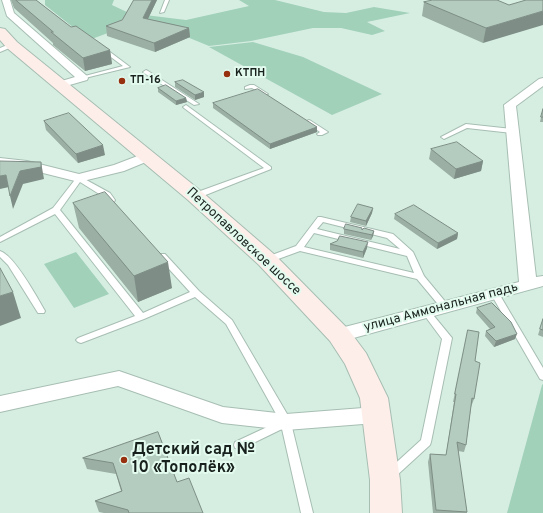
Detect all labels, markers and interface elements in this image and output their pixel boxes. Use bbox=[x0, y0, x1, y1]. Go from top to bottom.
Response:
place label: КТПН bbox=[235, 67, 265, 81]
marker: КТПН bbox=[222, 69, 232, 79]
place label: ТП-16 bbox=[130, 74, 161, 88]
marker: ТП-16 bbox=[117, 76, 127, 86]
street label: Петропавловское шоссе bbox=[183, 185, 303, 299]
street label: улица Аммональная падь bbox=[362, 280, 520, 336]
place label: Детский сад № 10 «Тополёк» bbox=[132, 441, 255, 479]
marker: Детский сад № 10 «Тополёк» bbox=[119, 455, 129, 465]

